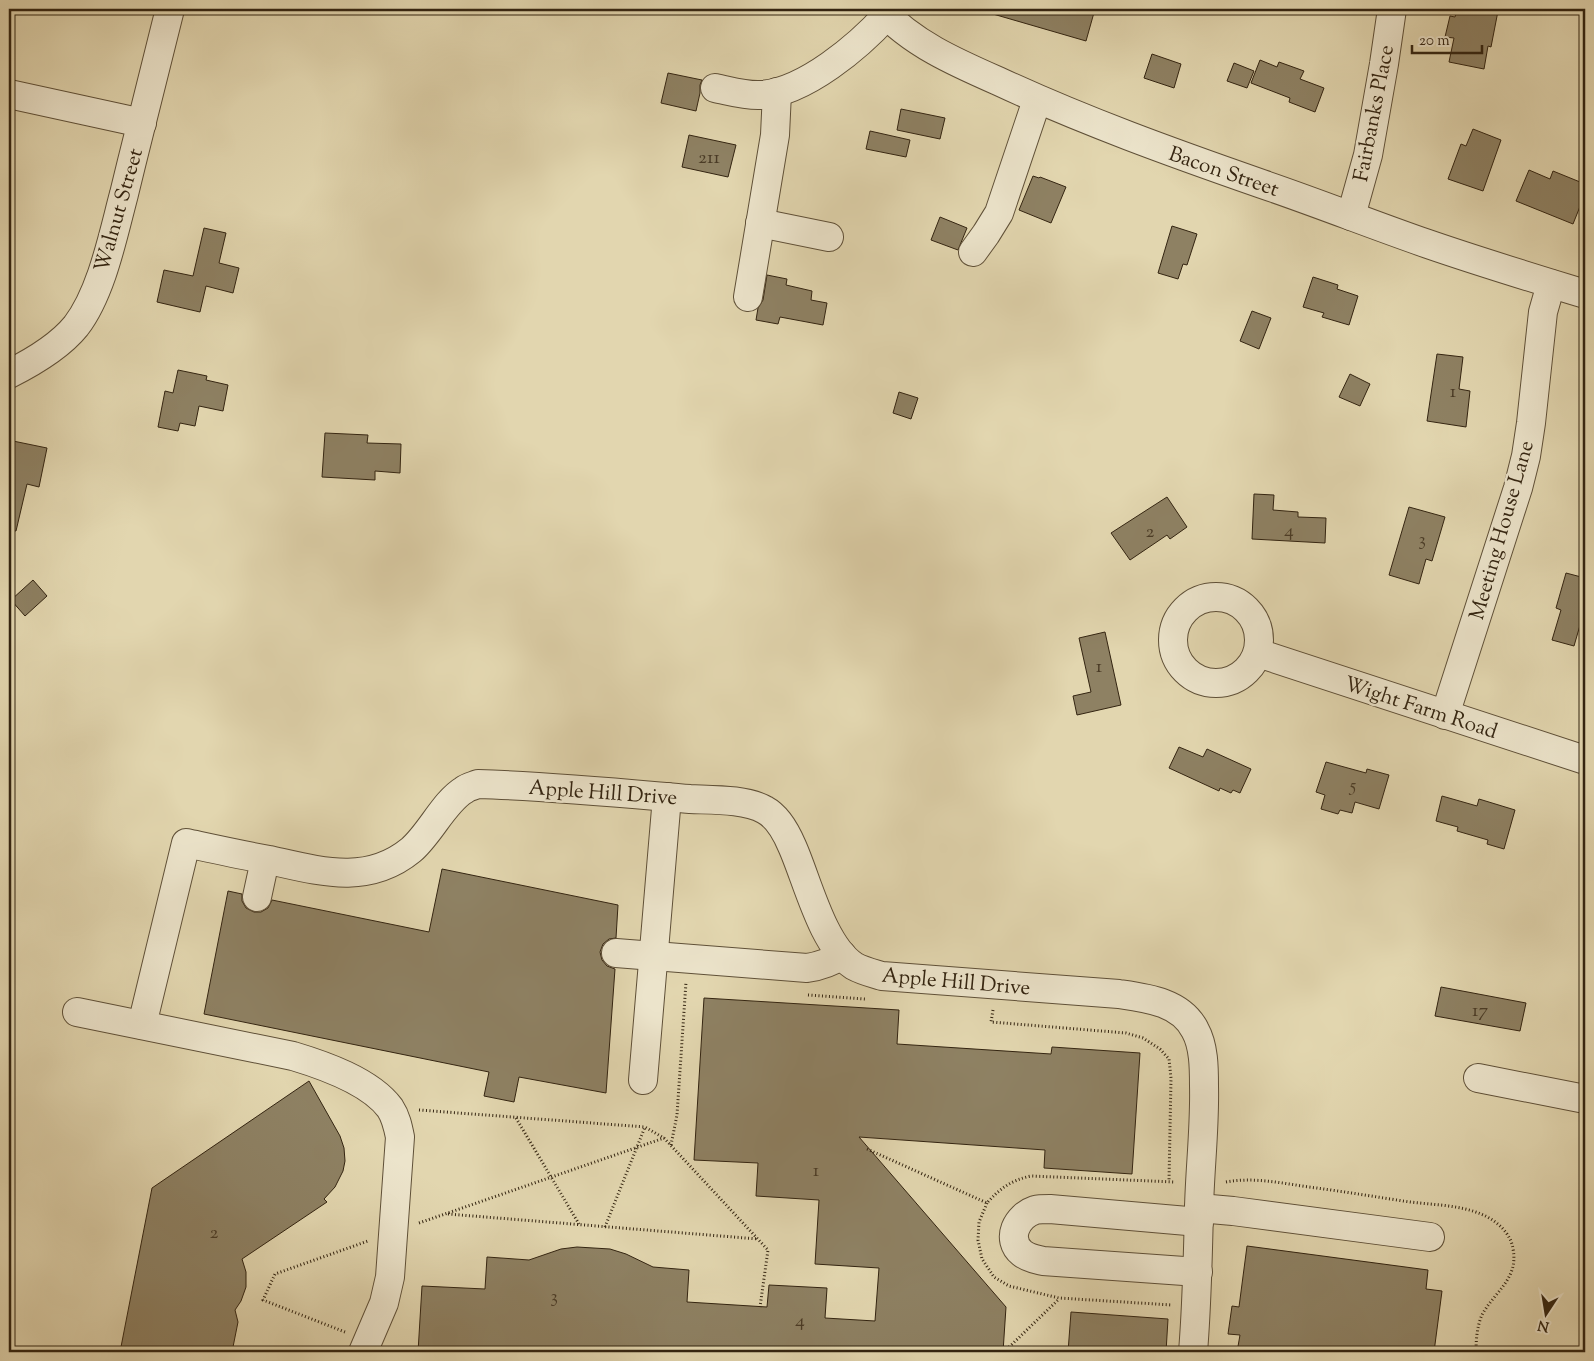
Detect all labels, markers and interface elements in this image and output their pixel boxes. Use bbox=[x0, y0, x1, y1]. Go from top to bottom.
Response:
scale bar bbox=[1412, 22, 1482, 54]
text: 20 m bbox=[1419, 31, 1450, 52]
street label: Fairbanks Place bbox=[1347, 42, 1403, 184]
street label: Bacon Street bbox=[1164, 140, 1282, 206]
street label: Walnut Street bbox=[88, 145, 152, 276]
house number: 211 bbox=[698, 145, 720, 172]
house number: 1 bbox=[1450, 379, 1457, 406]
street label: Meeting House Lane bbox=[1463, 437, 1543, 624]
house number: 4 bbox=[1284, 518, 1294, 545]
house number: 2 bbox=[1146, 519, 1155, 546]
house number: 3 bbox=[1418, 527, 1426, 554]
house number: 1 bbox=[1096, 654, 1103, 681]
street label: Wight Farm Road bbox=[1340, 670, 1501, 748]
house number: 5 bbox=[1349, 773, 1357, 800]
street label: Apple Hill Drive bbox=[527, 774, 678, 814]
street label: Apple Hill Drive bbox=[880, 962, 1031, 1004]
house number: 17 bbox=[1472, 998, 1488, 1025]
house number: 1 bbox=[813, 1158, 820, 1185]
house number: 2 bbox=[210, 1220, 219, 1247]
house number: 3 bbox=[550, 1284, 558, 1311]
north arrow bbox=[1522, 1288, 1572, 1338]
house number: 4 bbox=[795, 1308, 805, 1335]
text: N bbox=[1536, 1314, 1551, 1336]

